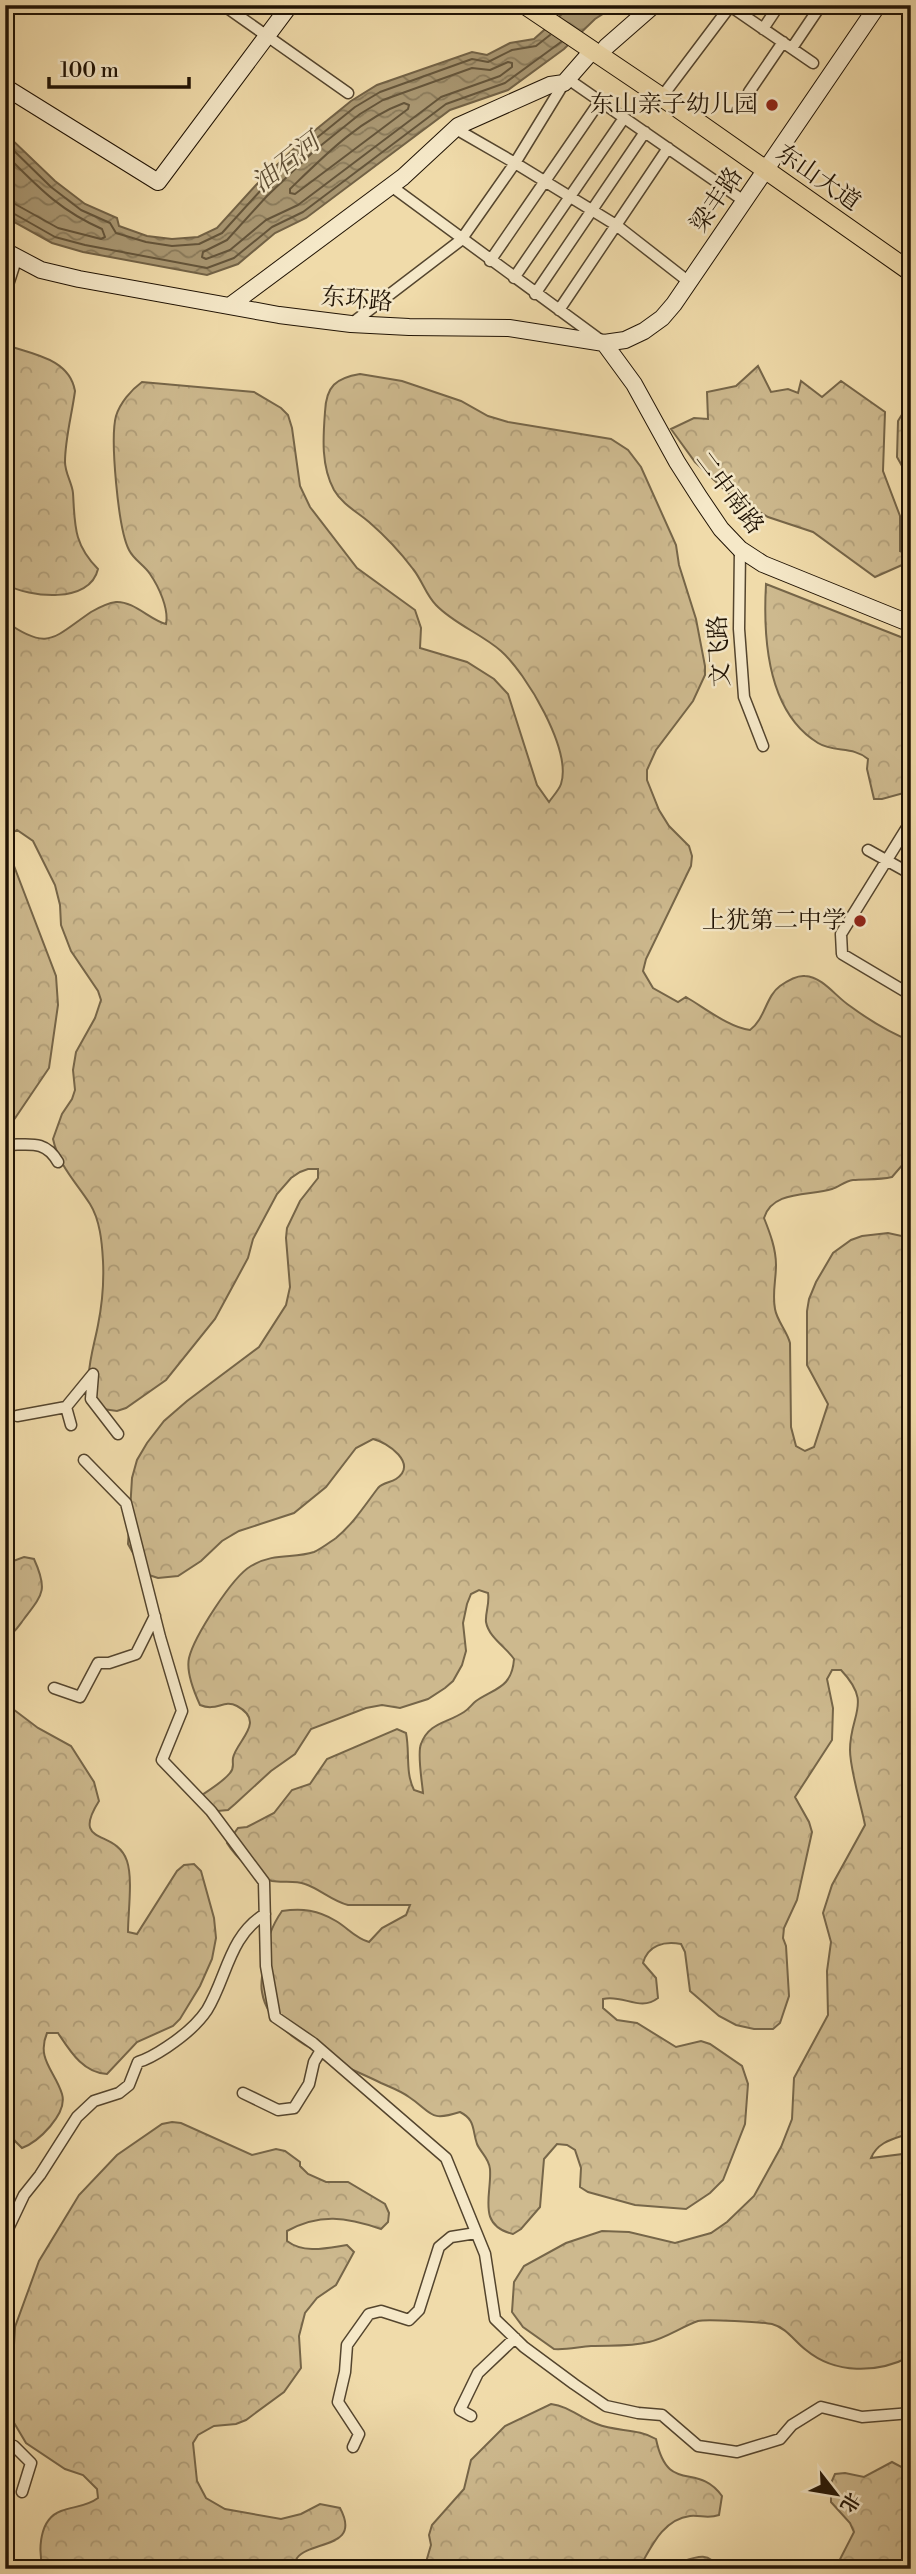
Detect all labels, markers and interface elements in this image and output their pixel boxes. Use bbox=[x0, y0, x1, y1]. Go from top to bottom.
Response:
scale bar bbox=[49, 46, 189, 90]
text: 100 m bbox=[60, 58, 119, 84]
place label: 东山亲子幼儿园 bbox=[590, 90, 758, 120]
marker: 东山亲子幼儿园 bbox=[764, 97, 780, 113]
water label: 油石河 bbox=[245, 124, 330, 200]
street label: 东山大道 bbox=[770, 138, 866, 218]
street label: 梁丰路 bbox=[684, 162, 750, 238]
street label: 东环路 bbox=[320, 282, 394, 318]
street label: 二中南路 bbox=[688, 446, 770, 540]
street label: 文飞路 bbox=[703, 614, 737, 688]
place label: 上犹第二中学 bbox=[702, 906, 846, 936]
marker: 上犹第二中学 bbox=[852, 913, 868, 929]
north arrow bbox=[800, 2458, 870, 2528]
text: 北 bbox=[835, 2488, 865, 2517]

